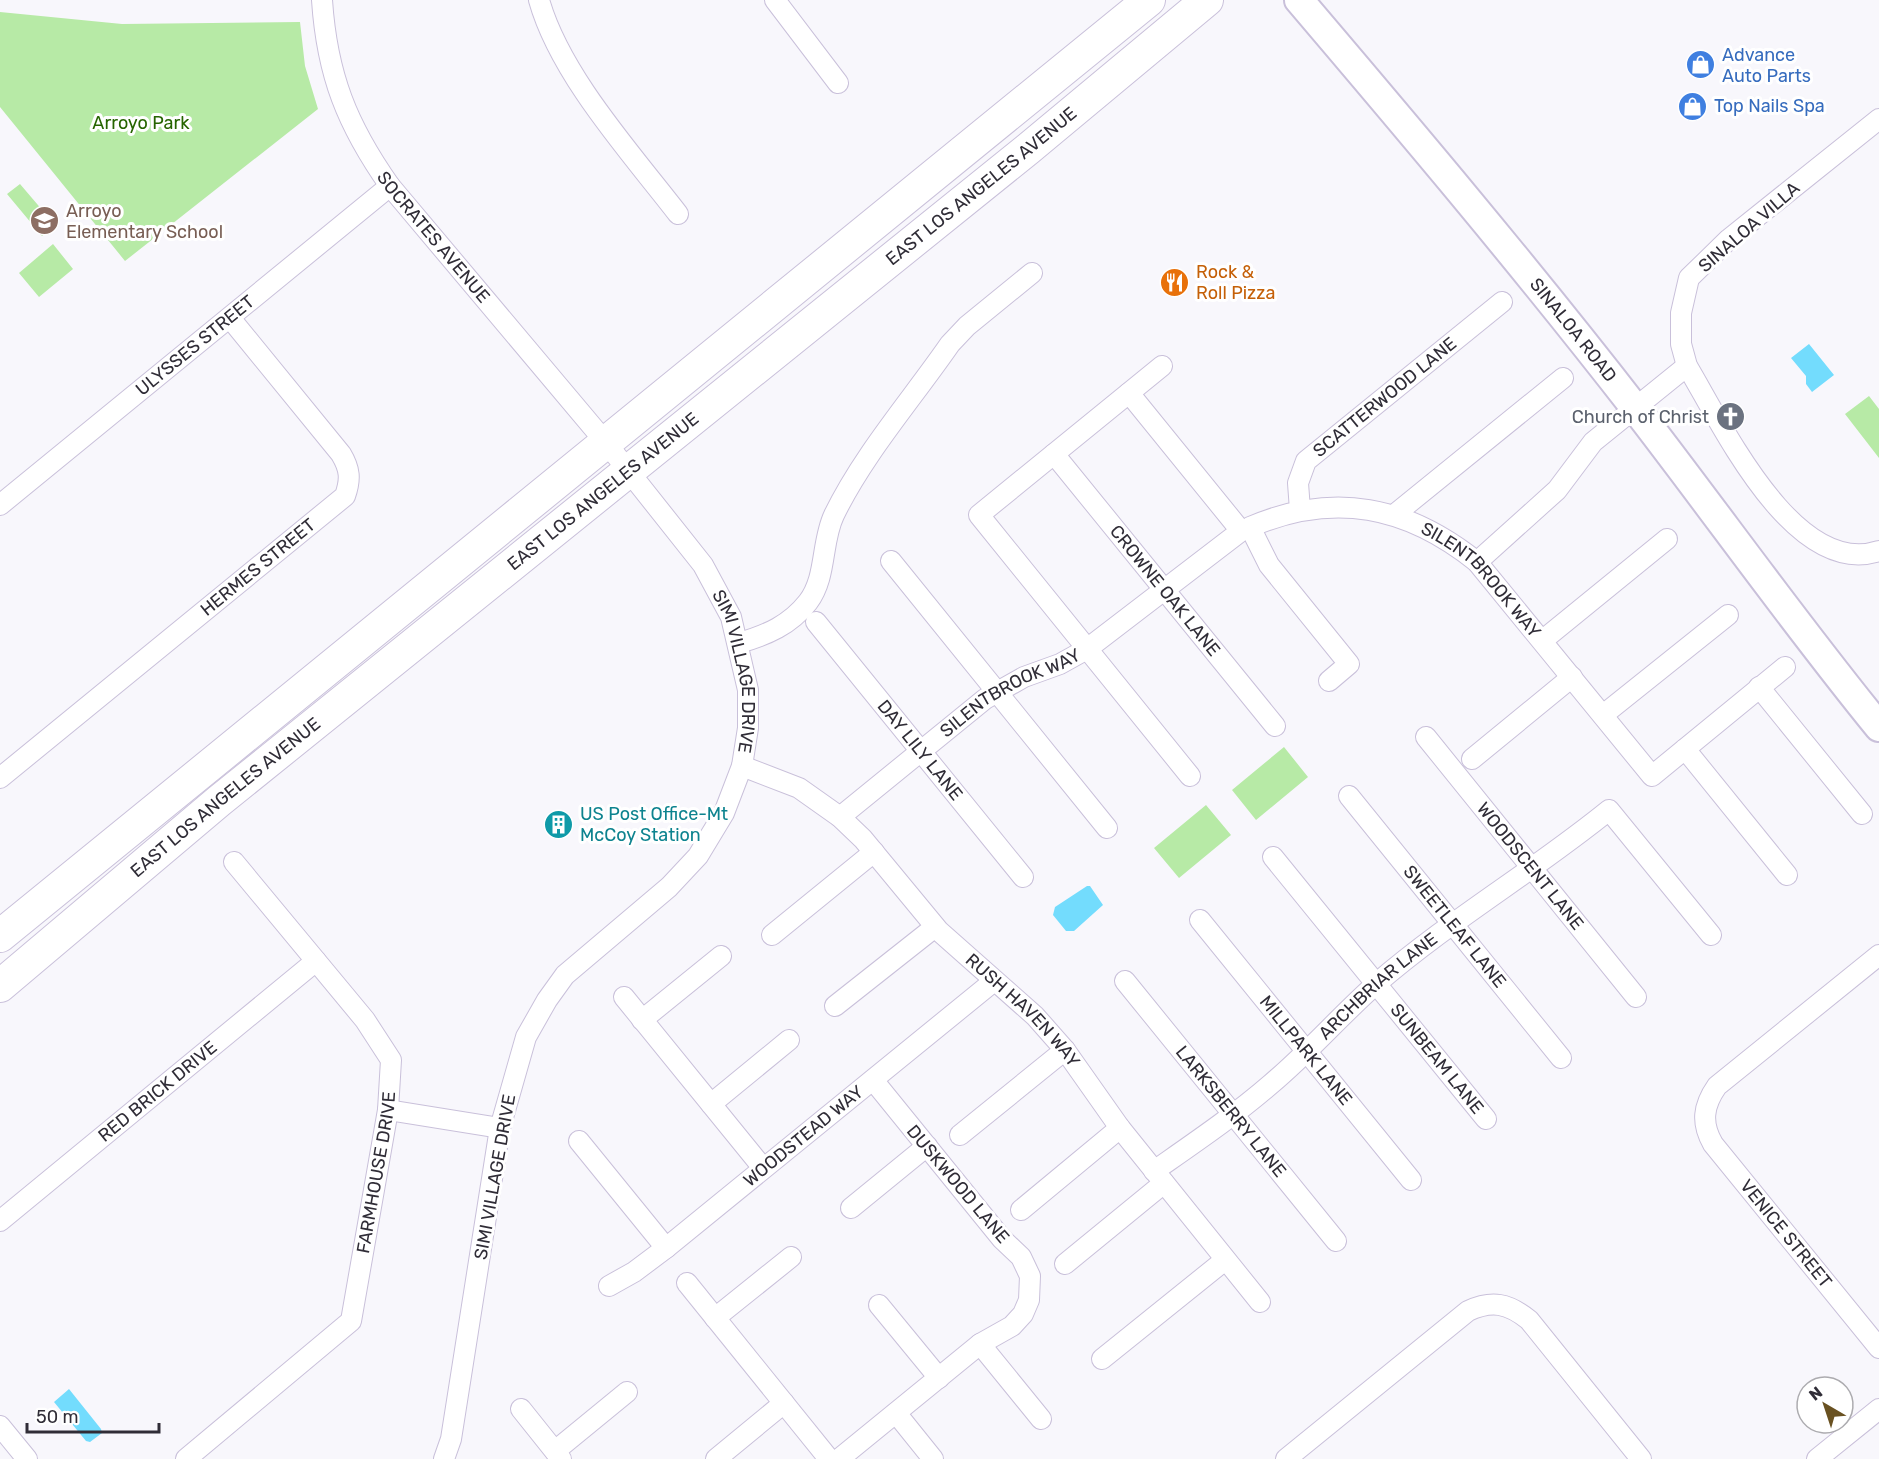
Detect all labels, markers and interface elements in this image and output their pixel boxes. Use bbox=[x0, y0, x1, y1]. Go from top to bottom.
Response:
place label: Advance Auto Parts bbox=[1722, 44, 1811, 87]
shop icon: Advance Auto Parts bbox=[1685, 49, 1717, 81]
shop icon: Top Nails Spa bbox=[1677, 90, 1709, 122]
place label: Top Nails Spa bbox=[1714, 95, 1825, 117]
street label: EAST LOS ANGELES AVENUE bbox=[881, 102, 1081, 270]
park label: Arroyo Park bbox=[92, 112, 190, 134]
street label: SOCRATES AVENUE bbox=[372, 167, 494, 307]
street label: SINALOA VILLA bbox=[1694, 177, 1804, 277]
place label: Arroyo Elementary School bbox=[66, 200, 223, 243]
school or university icon: Arroyo Elementary School bbox=[29, 205, 61, 237]
place label: Rock & Roll Pizza bbox=[1196, 261, 1275, 304]
restaurant icon: Rock & Roll Pizza bbox=[1159, 266, 1191, 298]
street label: SINALOA ROAD bbox=[1525, 274, 1621, 386]
street label: ULYSSES STREET bbox=[131, 291, 259, 400]
street label: SCATTERWOOD LANE bbox=[1309, 332, 1461, 462]
church icon: Church of Christ bbox=[1714, 401, 1746, 433]
place label: Church of Christ bbox=[1572, 406, 1709, 428]
street label: EAST LOS ANGELES AVENUE bbox=[503, 408, 703, 575]
street label: HERMES STREET bbox=[196, 514, 320, 621]
street label: SILENTBROOK WAY bbox=[1418, 517, 1546, 643]
street label: CROWNE OAK LANE bbox=[1105, 520, 1225, 661]
street label: SIMI VILLAGE DRIVE bbox=[707, 586, 759, 755]
street label: SILENTBROOK WAY bbox=[936, 644, 1085, 742]
street label: DAY LILY LANE bbox=[873, 695, 967, 805]
street label: EAST LOS ANGELES AVENUE bbox=[126, 713, 325, 882]
street label: WOODSCENT LANE bbox=[1472, 798, 1588, 934]
place label: US Post Office-Mt McCoy Station bbox=[580, 803, 728, 846]
building icon: US Post Office-Mt McCoy Station bbox=[543, 808, 575, 840]
street label: SWEETLEAF LANE bbox=[1399, 861, 1511, 992]
street label: ARCHBRIAR LANE bbox=[1314, 928, 1442, 1044]
street label: RUSH HAVEN WAY bbox=[961, 949, 1085, 1072]
street label: MILLPARK LANE bbox=[1255, 991, 1357, 1110]
street label: SUNBEAM LANE bbox=[1386, 999, 1488, 1118]
street label: RED BRICK DRIVE bbox=[94, 1036, 221, 1147]
street label: LARKSBERRY LANE bbox=[1171, 1041, 1291, 1182]
street label: WOODSTEAD WAY bbox=[739, 1080, 868, 1191]
street label: FARMHOUSE DRIVE bbox=[352, 1091, 400, 1255]
street label: SIMI VILLAGE DRIVE bbox=[470, 1093, 520, 1261]
street label: DUSKWOOD LANE bbox=[902, 1120, 1014, 1248]
street label: VENICE STREET bbox=[1735, 1175, 1836, 1292]
north arrow bbox=[1795, 1375, 1855, 1435]
text: N bbox=[1805, 1383, 1826, 1405]
scale bar bbox=[27, 1396, 159, 1434]
text: 50 m bbox=[36, 1406, 79, 1428]

